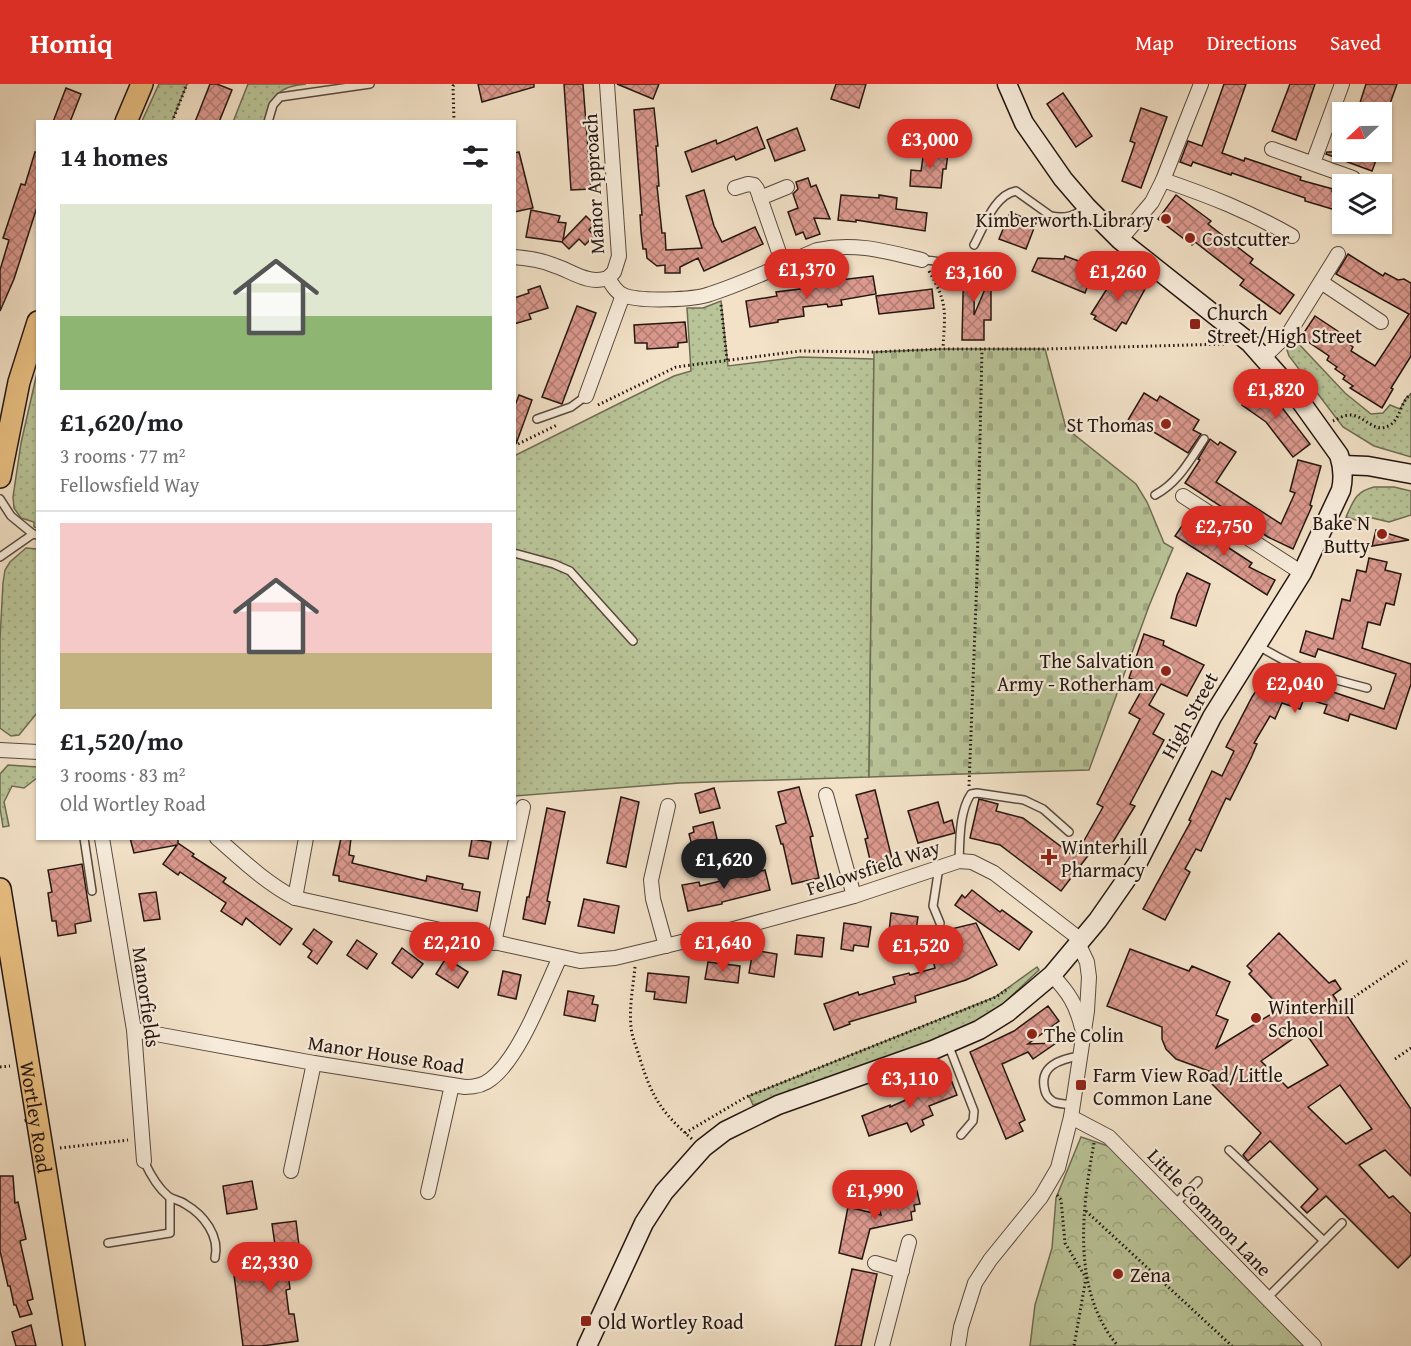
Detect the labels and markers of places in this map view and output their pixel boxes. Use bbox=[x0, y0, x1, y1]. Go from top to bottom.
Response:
pin: £3,000 bbox=[881, 119, 979, 170]
place label: Kimberworth Library bbox=[976, 205, 1154, 234]
marker: Kimberworth Library bbox=[1159, 212, 1173, 226]
place label: Costcutter bbox=[1202, 224, 1290, 253]
marker: Costcutter bbox=[1183, 231, 1197, 245]
pin: £1,370 bbox=[758, 249, 856, 300]
pin: £1,260 bbox=[1069, 251, 1167, 302]
pin: £3,160 bbox=[925, 252, 1023, 303]
place label: Church Street/High Street bbox=[1207, 298, 1362, 350]
marker: Church Street/High Street bbox=[1188, 317, 1202, 331]
pin: £1,820 bbox=[1227, 369, 1325, 420]
place label: St Thomas bbox=[1066, 410, 1154, 439]
marker: St Thomas bbox=[1159, 417, 1173, 431]
pin: £2,750 bbox=[1175, 506, 1273, 557]
place label: Bake N Butty bbox=[1313, 508, 1370, 560]
marker: Bake N Butty bbox=[1375, 527, 1389, 541]
place label: The Salvation Army - Rotherham bbox=[997, 646, 1155, 698]
pin: £2,040 bbox=[1246, 663, 1344, 714]
marker: The Salvation Army - Rotherham bbox=[1159, 664, 1173, 678]
place label: Winterhill Pharmacy bbox=[1061, 832, 1148, 884]
pin: £1,620 bbox=[675, 839, 773, 890]
marker: Winterhill Pharmacy bbox=[1042, 850, 1056, 864]
pin: £2,210 bbox=[403, 922, 501, 973]
pin: £1,640 bbox=[674, 922, 772, 973]
pin: £1,520 bbox=[872, 925, 970, 976]
place label: Winterhill School bbox=[1268, 992, 1355, 1044]
marker: Winterhill School bbox=[1249, 1011, 1263, 1025]
place label: The Colin bbox=[1044, 1020, 1124, 1049]
marker: The Colin bbox=[1025, 1027, 1039, 1041]
pin: £3,110 bbox=[861, 1058, 959, 1109]
place label: Farm View Road/Little Common Lane bbox=[1093, 1060, 1283, 1112]
marker: Farm View Road/Little Common Lane bbox=[1074, 1078, 1088, 1092]
pin: £1,990 bbox=[826, 1170, 924, 1221]
pin: £2,330 bbox=[221, 1242, 319, 1293]
place label: Zena bbox=[1130, 1260, 1171, 1289]
marker: Zena bbox=[1111, 1267, 1125, 1281]
place label: Old Wortley Road bbox=[598, 1307, 744, 1336]
marker: Old Wortley Road bbox=[579, 1314, 593, 1328]

